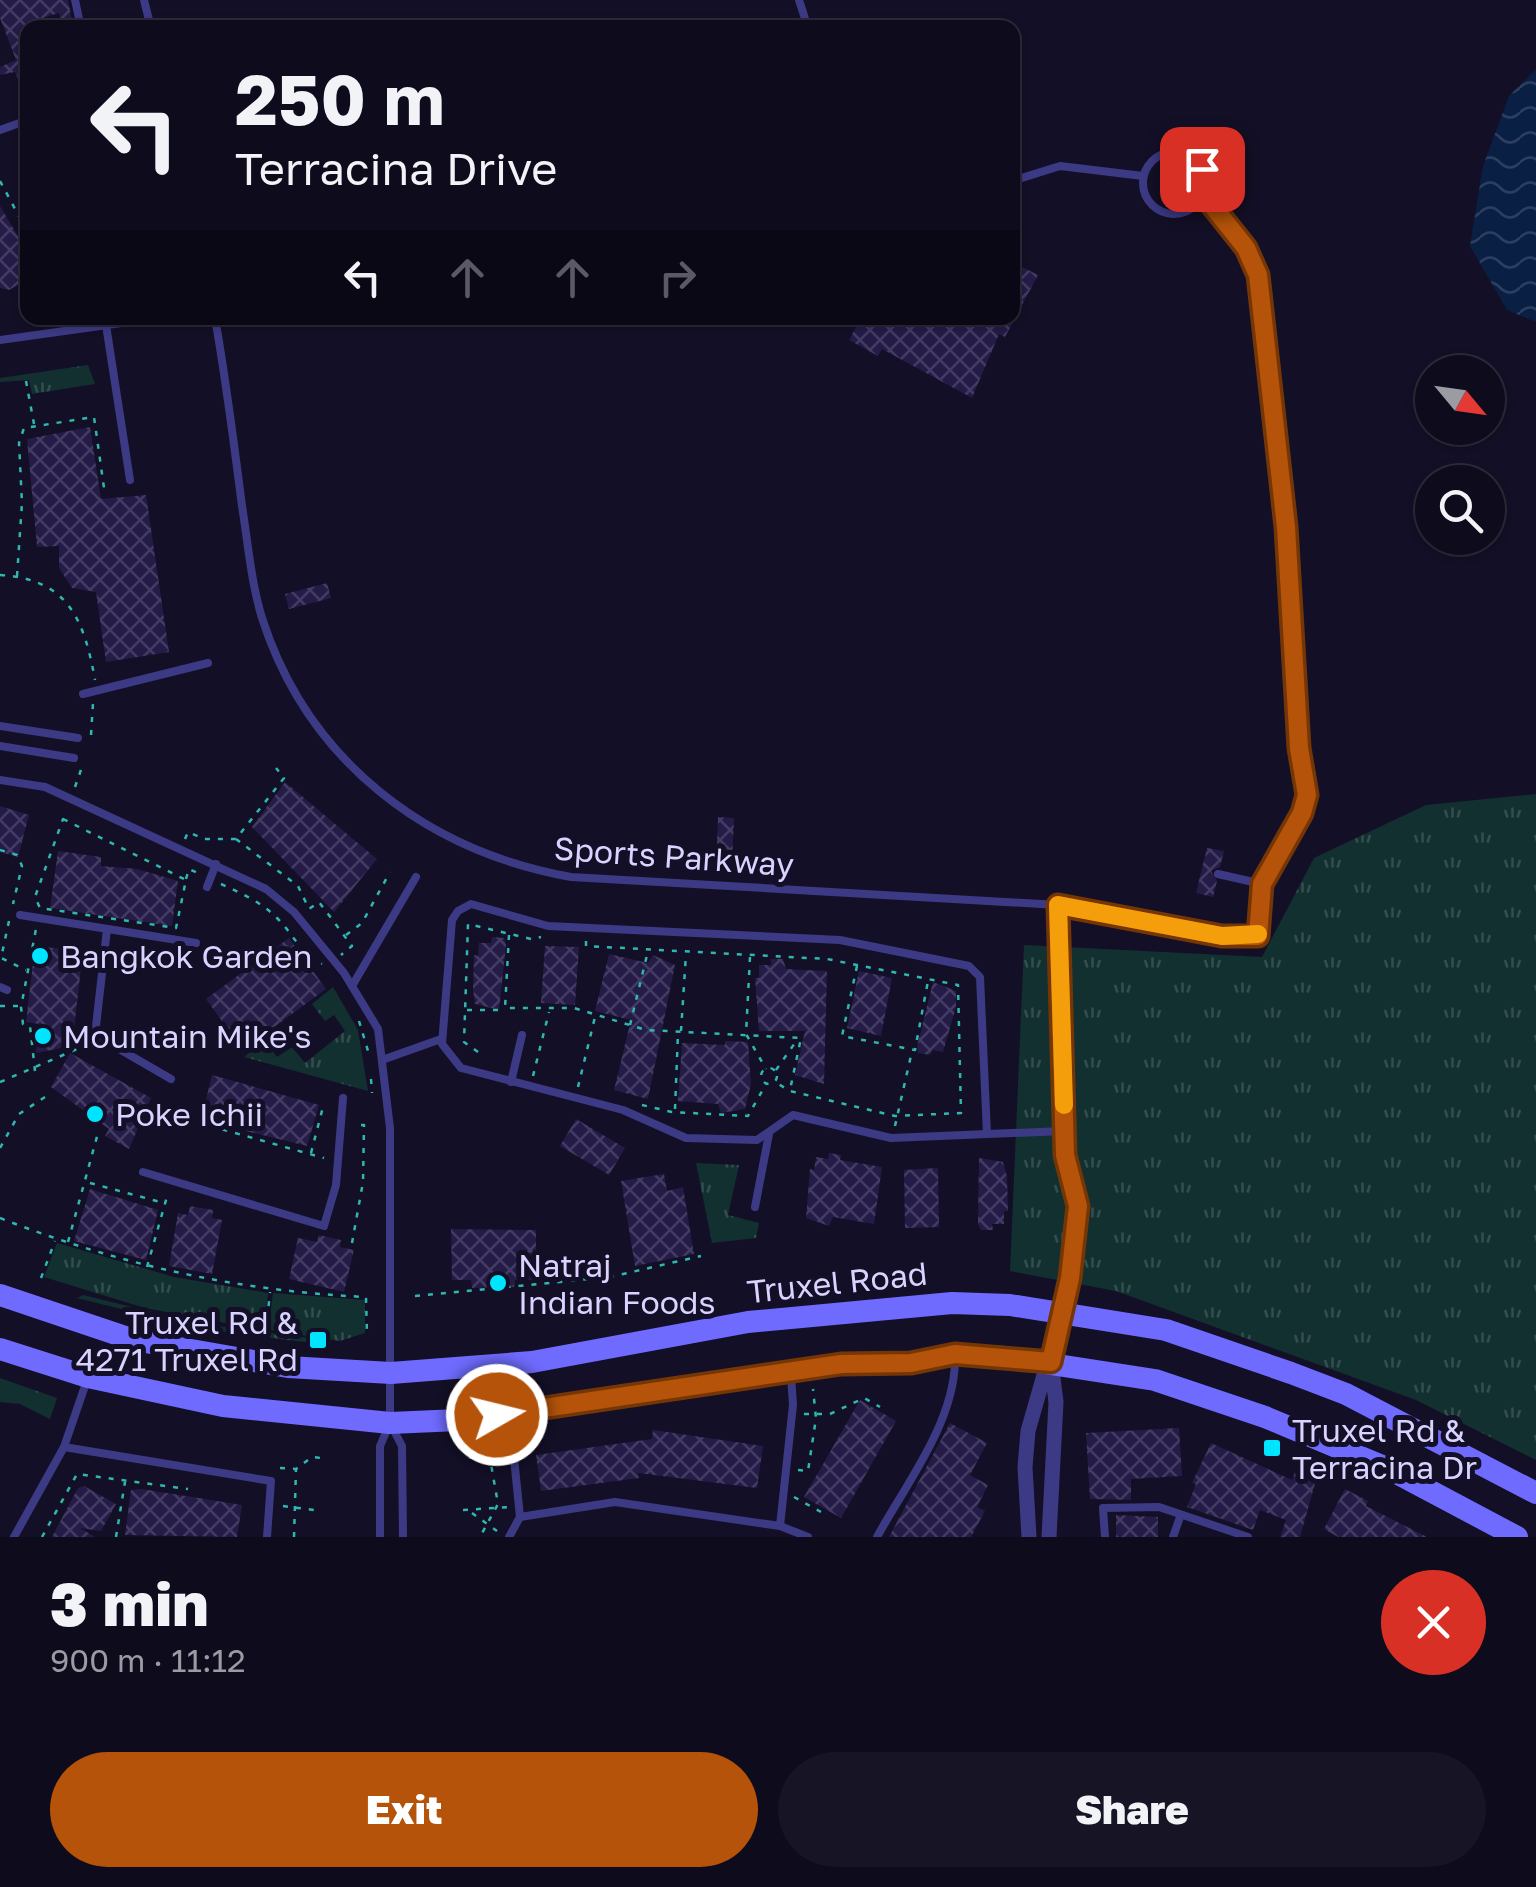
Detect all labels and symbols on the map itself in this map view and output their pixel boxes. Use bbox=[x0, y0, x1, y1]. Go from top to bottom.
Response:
pin bbox=[1160, 127, 1245, 212]
north arrow bbox=[1415, 355, 1505, 445]
street label: Sports Parkway bbox=[553, 829, 795, 883]
place label: Bangkok Garden bbox=[60, 937, 312, 975]
marker: Bangkok Garden bbox=[29, 945, 51, 967]
place label: Mountain Mike's bbox=[63, 1017, 311, 1055]
marker: Mountain Mike's bbox=[32, 1025, 54, 1047]
place label: Poke Ichii bbox=[115, 1095, 263, 1133]
marker: Poke Ichii bbox=[84, 1103, 106, 1125]
place label: Natraj Indian Foods bbox=[518, 1246, 716, 1321]
street label: Truxel Road bbox=[745, 1254, 929, 1310]
marker: Natraj Indian Foods bbox=[487, 1272, 509, 1294]
place label: Truxel Rd & 4271 Truxel Rd bbox=[76, 1303, 299, 1378]
marker: Truxel Rd & 4271 Truxel Rd bbox=[307, 1329, 329, 1351]
position arrow bbox=[445, 1363, 549, 1467]
place label: Truxel Rd & Terracina Dr bbox=[1292, 1411, 1477, 1486]
marker: Truxel Rd & Terracina Dr bbox=[1261, 1437, 1283, 1459]

